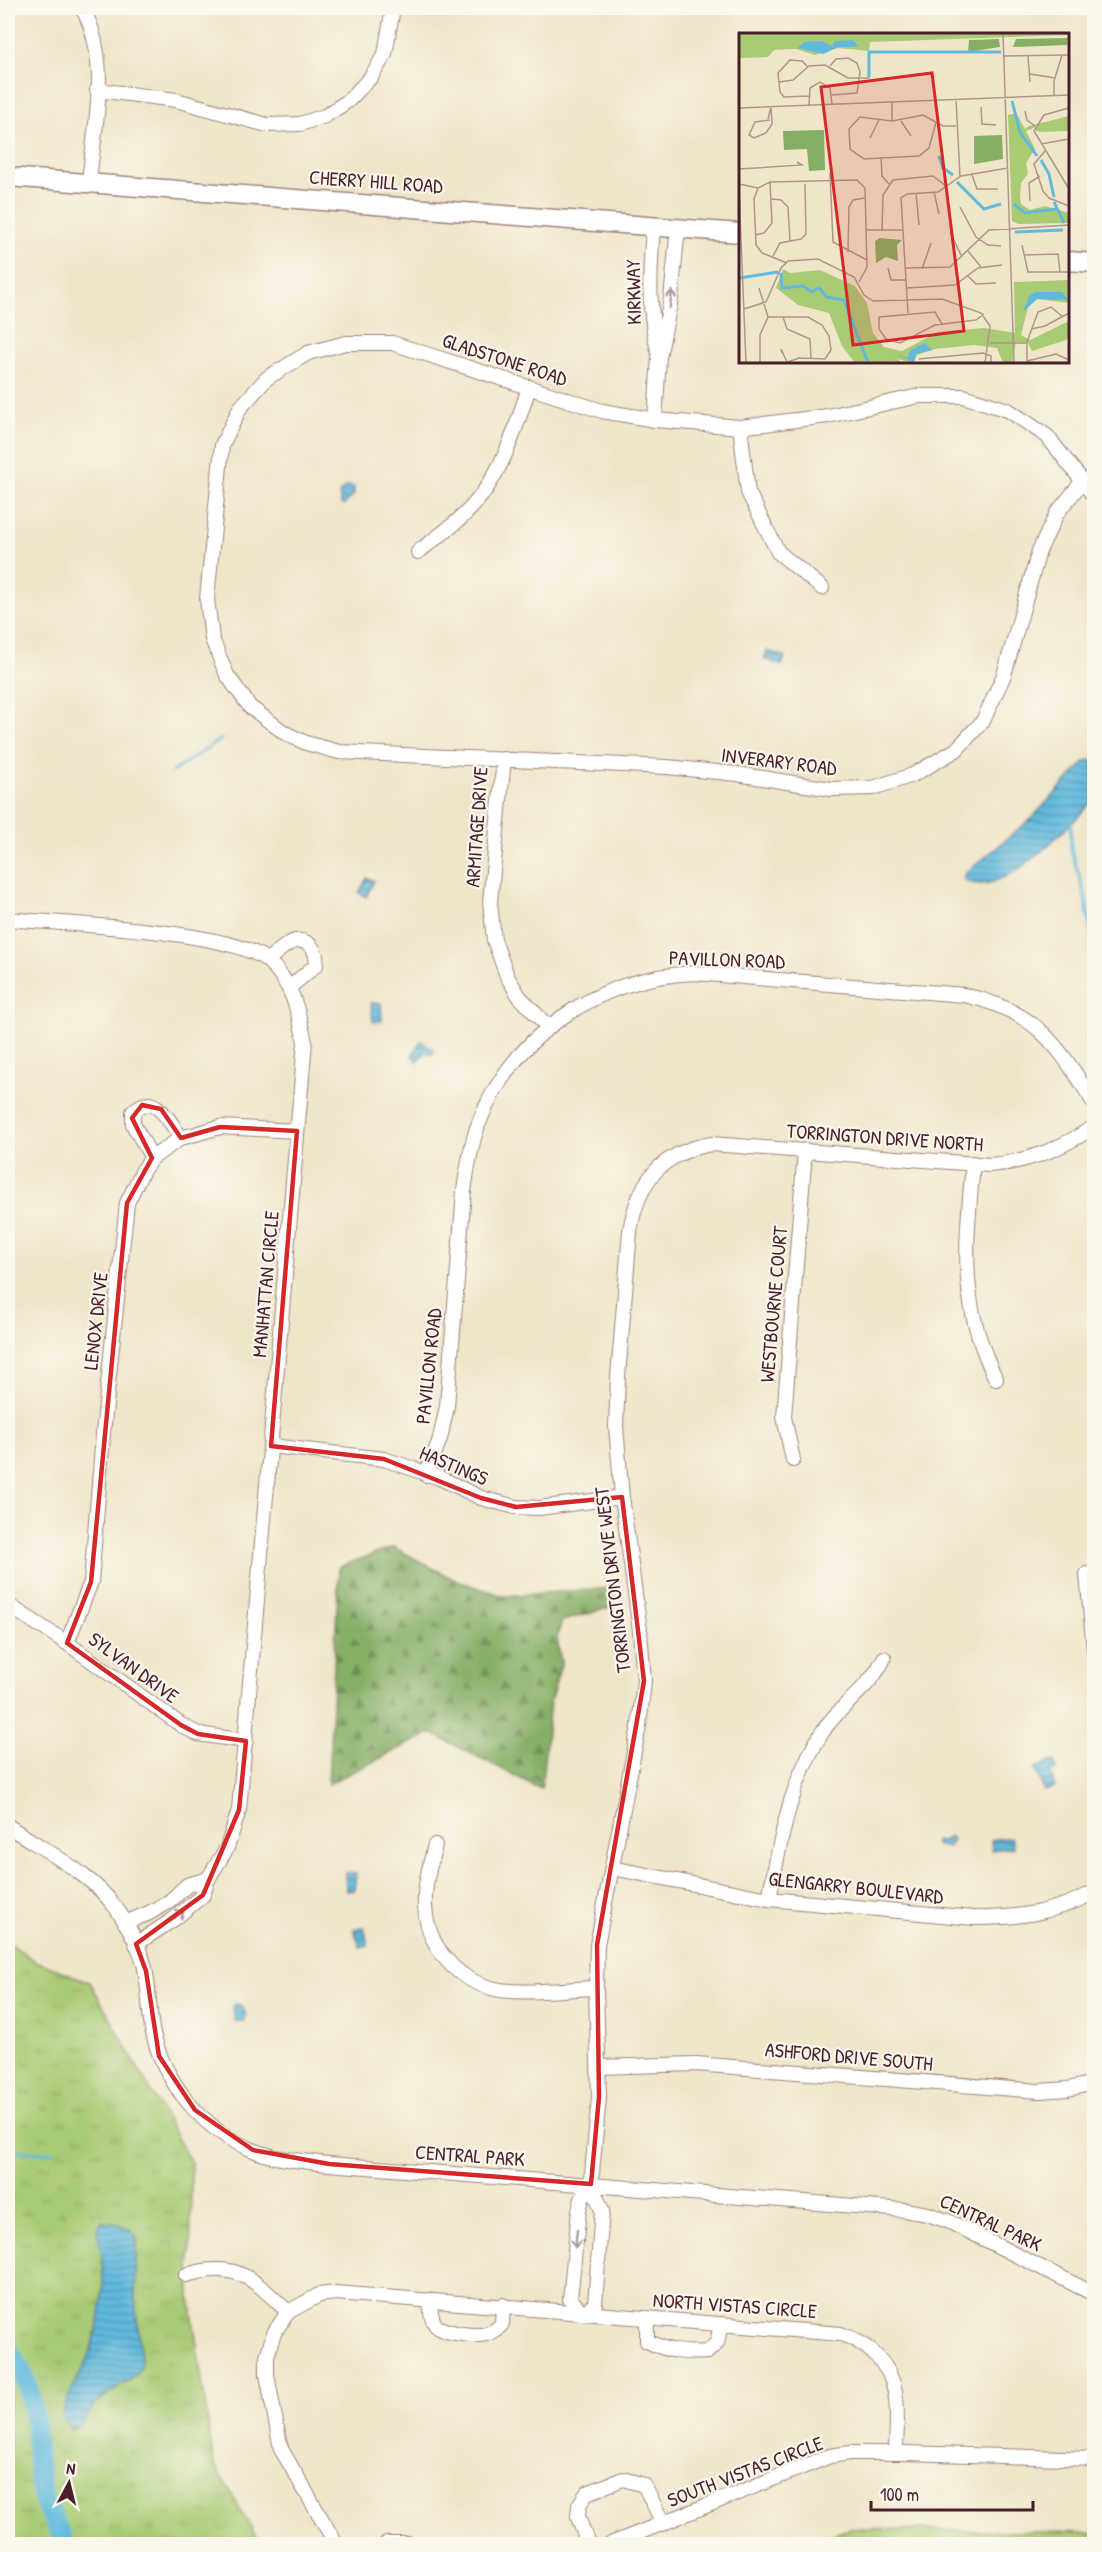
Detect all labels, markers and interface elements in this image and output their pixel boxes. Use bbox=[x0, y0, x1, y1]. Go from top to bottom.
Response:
inset map bbox=[739, 33, 1069, 363]
street label: CHERRY HILL ROAD bbox=[308, 163, 444, 199]
street label: KIRKWAY bbox=[619, 259, 647, 325]
one-way arrow bbox=[665, 290, 676, 310]
street label: GLADSTONE ROAD bbox=[439, 326, 571, 392]
street label: INVERARY ROAD bbox=[720, 741, 839, 782]
street label: ARMITAGE DRIVE bbox=[458, 766, 494, 888]
street label: PAVILLON ROAD bbox=[669, 943, 786, 975]
street label: TORRINGTON DRIVE NORTH bbox=[786, 1117, 984, 1157]
street label: MANHATTAN CIRCLE bbox=[245, 1209, 285, 1358]
street label: WESTBOURNE COURT bbox=[753, 1224, 793, 1383]
street label: LENOX DRIVE bbox=[76, 1271, 114, 1371]
street label: PAVILLON ROAD bbox=[409, 1306, 448, 1425]
street label: HASTINGS bbox=[416, 1439, 492, 1491]
street label: TORRINGTON DRIVE WEST bbox=[587, 1485, 637, 1674]
street label: SYLVAN DRIVE bbox=[84, 1625, 185, 1709]
street label: GLENGARRY BOULEVARD bbox=[767, 1864, 945, 1910]
one-way arrow bbox=[169, 1910, 185, 1922]
street label: ASHFORD DRIVE SOUTH bbox=[764, 2035, 934, 2077]
street label: CENTRAL PARK bbox=[414, 2138, 526, 2172]
street label: CENTRAL PARK bbox=[936, 2187, 1047, 2258]
one-way arrow bbox=[570, 2229, 581, 2248]
street label: NORTH VISTAS CIRCLE bbox=[652, 2286, 818, 2324]
street label: SOUTH VISTAS CIRCLE bbox=[663, 2429, 827, 2513]
north arrow bbox=[39, 2453, 99, 2513]
text: N bbox=[65, 2457, 77, 2480]
scale bar bbox=[871, 2474, 1033, 2512]
text: 100 m bbox=[880, 2482, 919, 2507]

